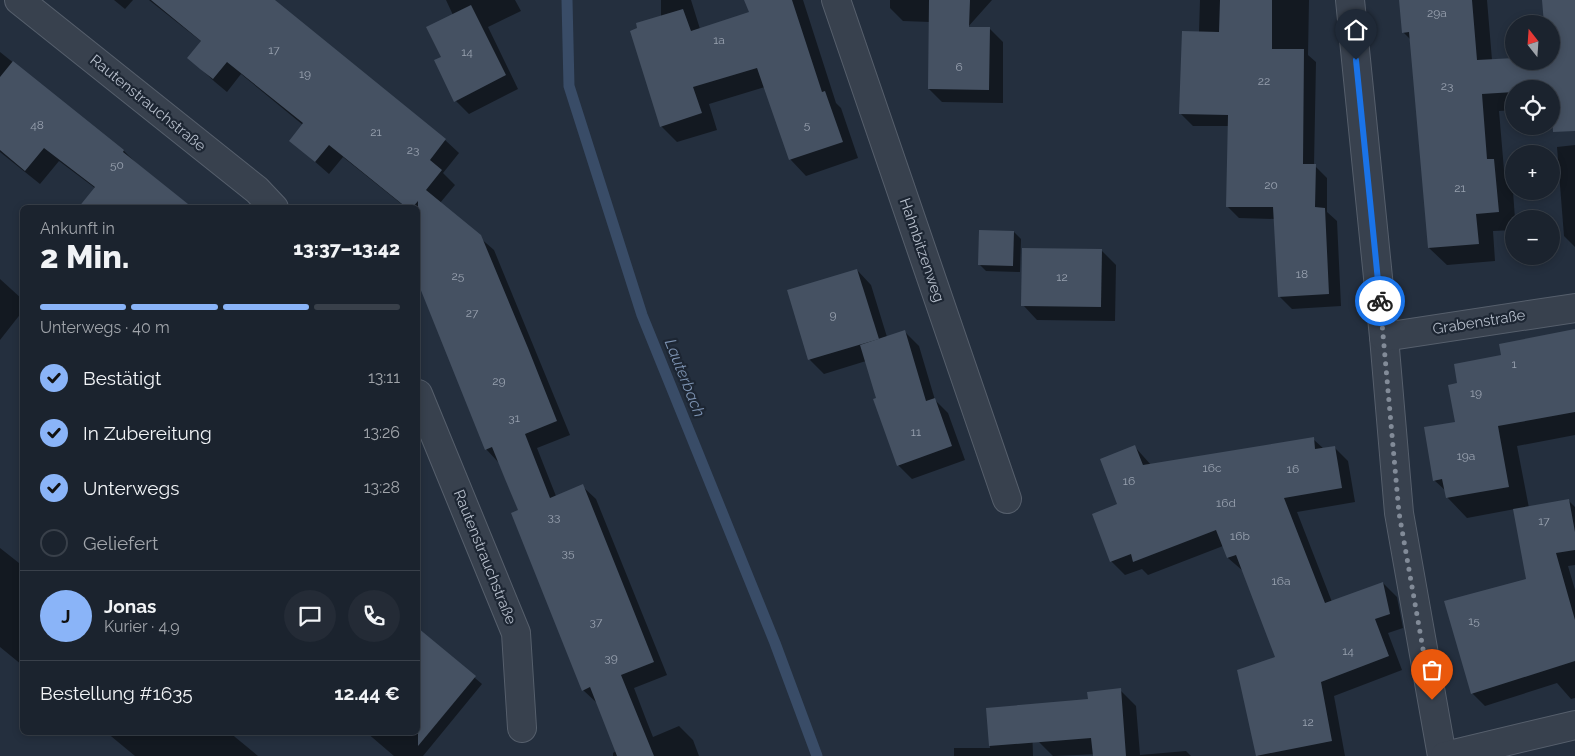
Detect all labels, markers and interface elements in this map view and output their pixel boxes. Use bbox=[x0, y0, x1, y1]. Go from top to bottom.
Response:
house number: 29a bbox=[1427, 6, 1447, 20]
pin bbox=[1335, 9, 1377, 60]
north arrow bbox=[1505, 15, 1560, 70]
map controls bbox=[1505, 15, 1560, 265]
icon: home bbox=[1342, 16, 1370, 44]
house number: 1a bbox=[713, 33, 725, 47]
house number: 17 bbox=[268, 43, 280, 57]
house number: 14 bbox=[461, 45, 473, 59]
street label: Rautenstrauchstraße bbox=[87, 51, 210, 155]
house number: 6 bbox=[955, 60, 963, 74]
house number: 19 bbox=[299, 67, 311, 81]
house number: 22 bbox=[1258, 74, 1270, 88]
house number: 23 bbox=[1441, 79, 1453, 93]
button: locate bbox=[1505, 80, 1560, 135]
house number: 48 bbox=[30, 118, 44, 132]
house number: 5 bbox=[804, 118, 811, 132]
house number: 21 bbox=[370, 125, 382, 139]
house number: 23 bbox=[407, 143, 419, 157]
button: + bbox=[1505, 145, 1560, 200]
house number: 50 bbox=[110, 158, 124, 172]
house number: 20 bbox=[1264, 178, 1278, 192]
house number: 21 bbox=[1454, 181, 1466, 195]
street label: Hahnbitzenweg bbox=[896, 196, 948, 304]
button: − bbox=[1505, 210, 1560, 265]
text: Ankunft in bbox=[40, 219, 115, 238]
text: 13:37–13:42 bbox=[293, 237, 400, 259]
text: 2 Min. bbox=[40, 238, 129, 275]
house number: 18 bbox=[1296, 267, 1308, 281]
house number: 25 bbox=[452, 269, 465, 283]
house number: 12 bbox=[1056, 270, 1068, 284]
courier bbox=[1355, 276, 1405, 326]
icon: bike bbox=[1366, 287, 1394, 315]
house number: 27 bbox=[466, 306, 479, 320]
street label: Grabenstraße bbox=[1431, 306, 1527, 338]
house number: 9 bbox=[829, 308, 837, 322]
text: Unterwegs · 40 m bbox=[40, 318, 170, 337]
water label: Lauterbach bbox=[661, 336, 709, 420]
house number: 1 bbox=[1511, 357, 1517, 371]
icon: check bbox=[40, 364, 68, 392]
text: Bestätigt bbox=[83, 367, 161, 389]
text: 13:11 bbox=[368, 368, 400, 387]
house number: 29 bbox=[492, 374, 506, 388]
house number: 19 bbox=[1470, 386, 1482, 400]
house number: 31 bbox=[508, 411, 520, 425]
icon: check bbox=[40, 419, 68, 447]
text: In Zubereitung bbox=[83, 422, 212, 444]
text: 13:26 bbox=[364, 423, 400, 442]
house number: 11 bbox=[911, 425, 921, 439]
house number: 19a bbox=[1457, 449, 1475, 463]
house number: 16c bbox=[1203, 461, 1222, 475]
house number: 16 bbox=[1287, 462, 1299, 476]
icon: check bbox=[40, 474, 68, 502]
house number: 16 bbox=[1123, 474, 1135, 488]
text: Unterwegs bbox=[83, 477, 179, 499]
text: 13:28 bbox=[364, 478, 400, 497]
street label: Rautenstrauchstraße bbox=[450, 487, 520, 627]
house number: 16d bbox=[1216, 496, 1236, 510]
house number: 33 bbox=[548, 510, 560, 524]
house number: 17 bbox=[1538, 514, 1550, 528]
house number: 16b bbox=[1230, 529, 1250, 543]
text: Geliefert bbox=[83, 532, 158, 554]
house number: 35 bbox=[562, 546, 575, 560]
house number: 16a bbox=[1272, 574, 1290, 588]
button: chat bbox=[284, 590, 336, 642]
button: phone bbox=[348, 590, 400, 642]
text: Jonas bbox=[104, 595, 156, 617]
text: J bbox=[61, 605, 71, 627]
house number: 15 bbox=[1468, 614, 1480, 628]
house number: 37 bbox=[590, 615, 603, 629]
text: Kurier · 4.9 bbox=[104, 617, 180, 636]
house number: 14 bbox=[1342, 644, 1354, 658]
pin bbox=[1411, 649, 1453, 700]
house number: 39 bbox=[604, 651, 618, 665]
icon: bag bbox=[1418, 656, 1446, 684]
text: Bestellung #1635 bbox=[40, 682, 193, 704]
text: 12.44 € bbox=[334, 682, 400, 704]
house number: 12 bbox=[1302, 715, 1314, 729]

